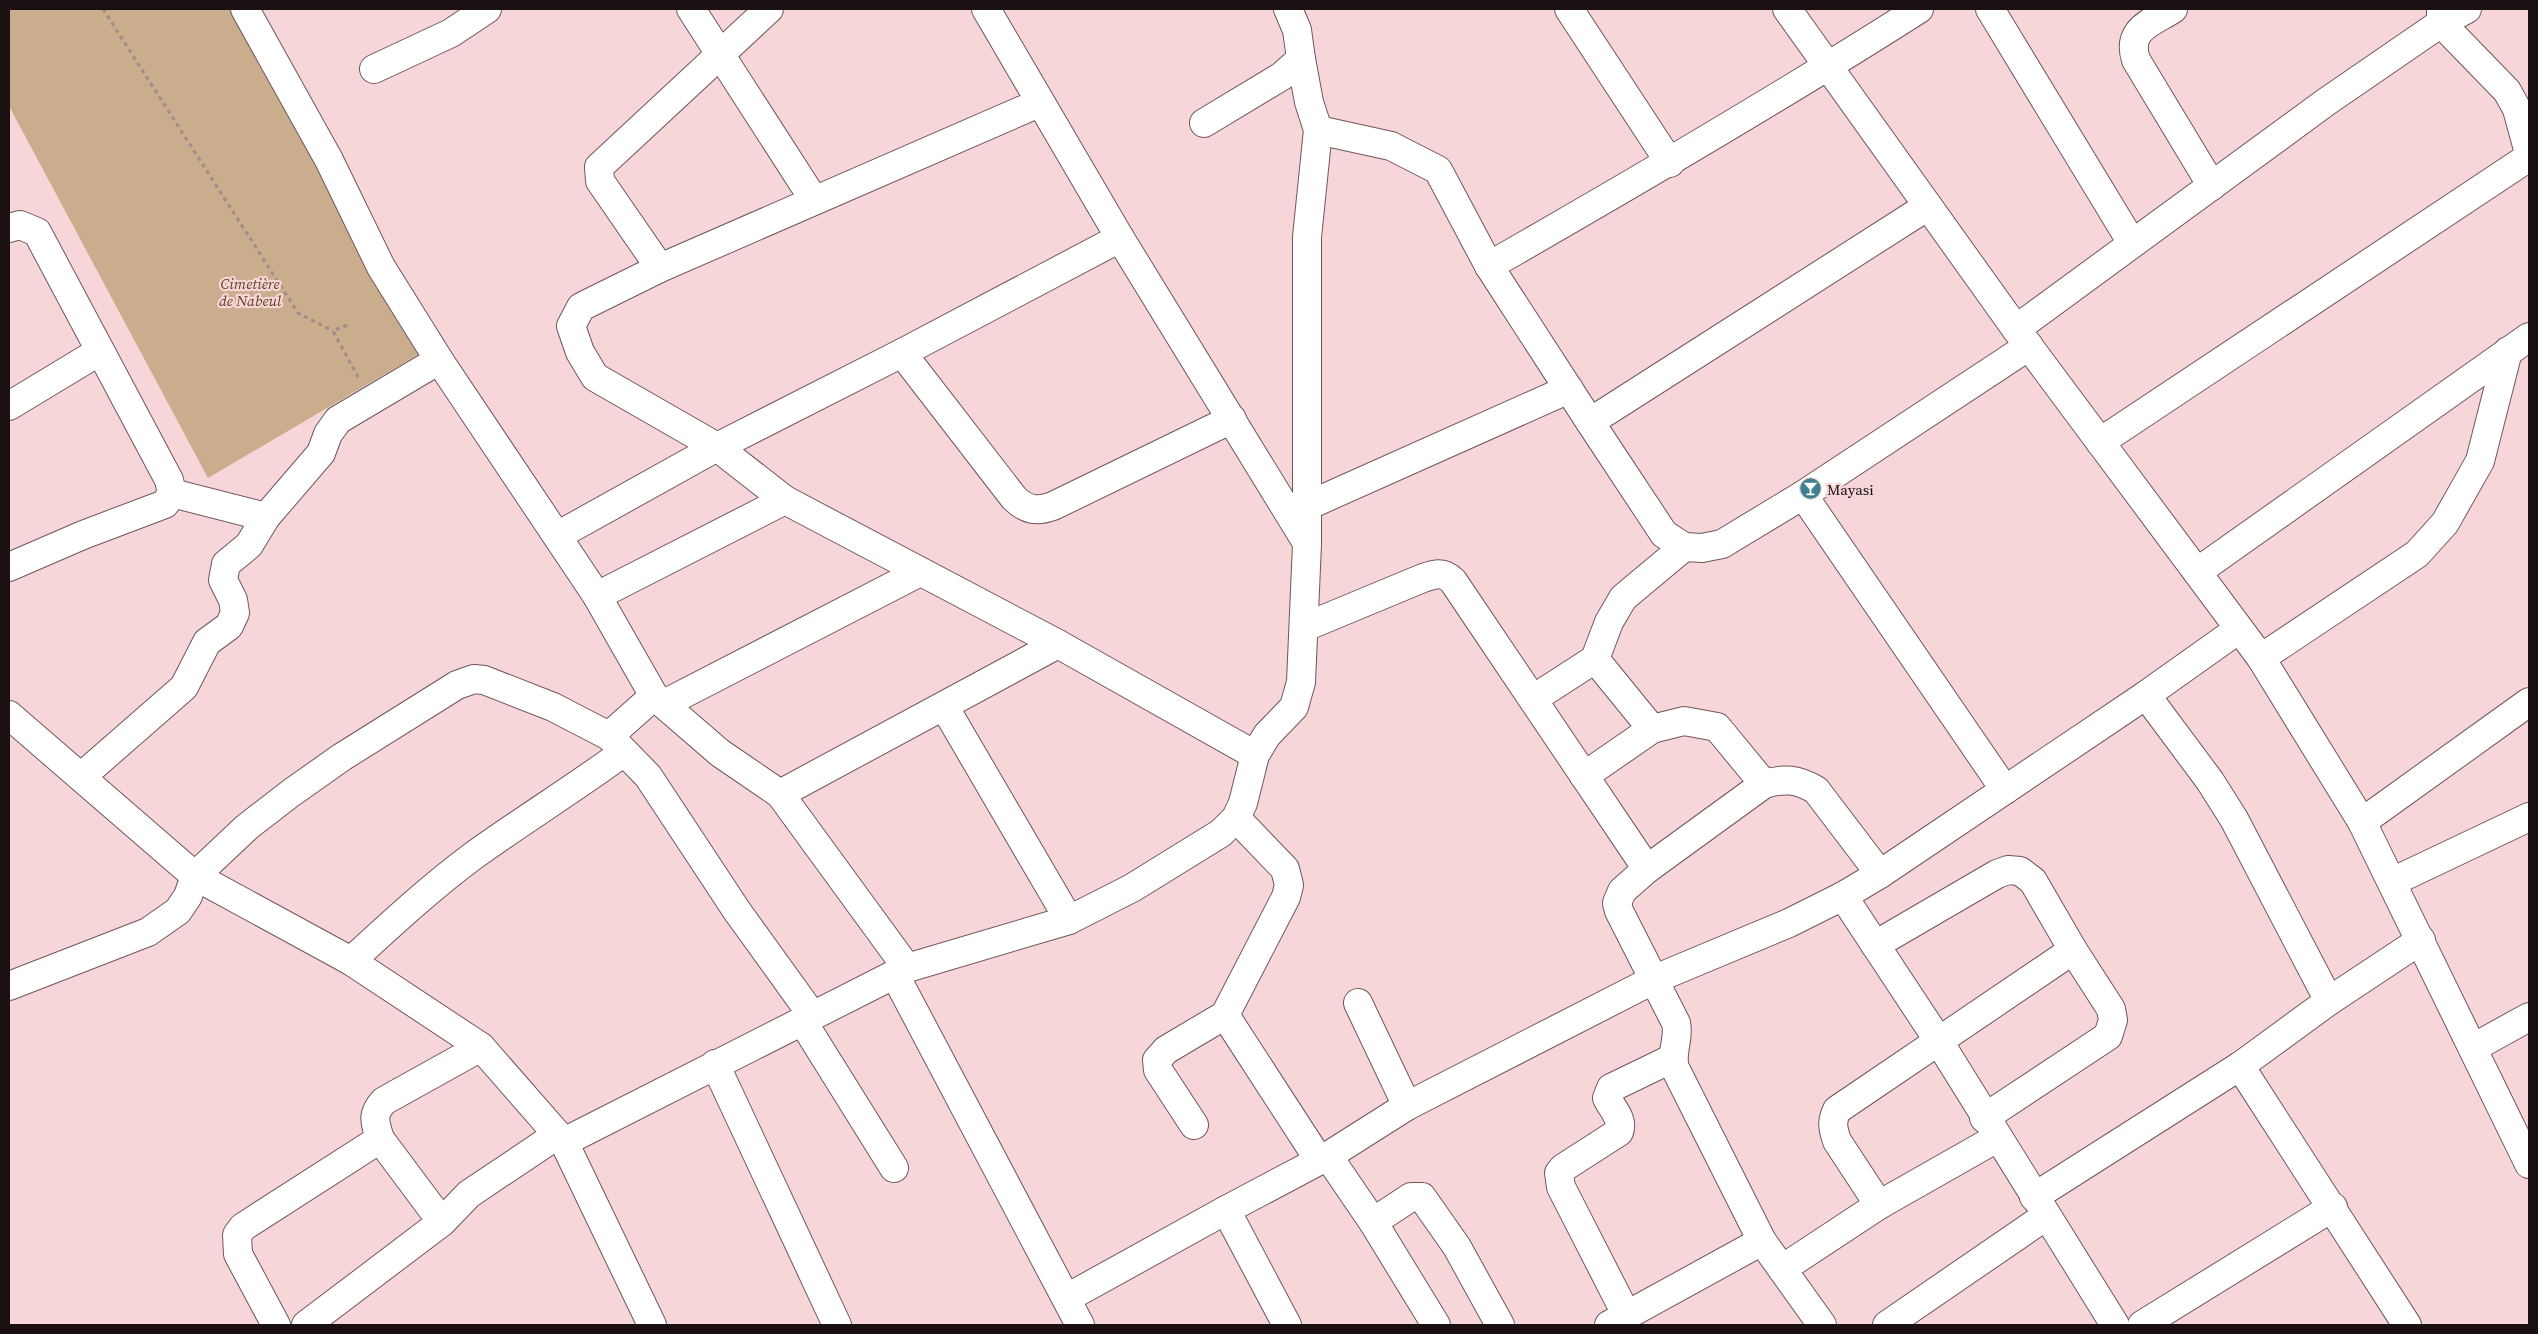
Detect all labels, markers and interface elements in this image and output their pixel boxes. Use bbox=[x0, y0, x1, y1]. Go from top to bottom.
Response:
park label: Cimetière de Nabeul bbox=[219, 273, 282, 311]
bar icon: Mayasi bbox=[1799, 477, 1823, 501]
place label: Mayasi bbox=[1827, 479, 1874, 500]

